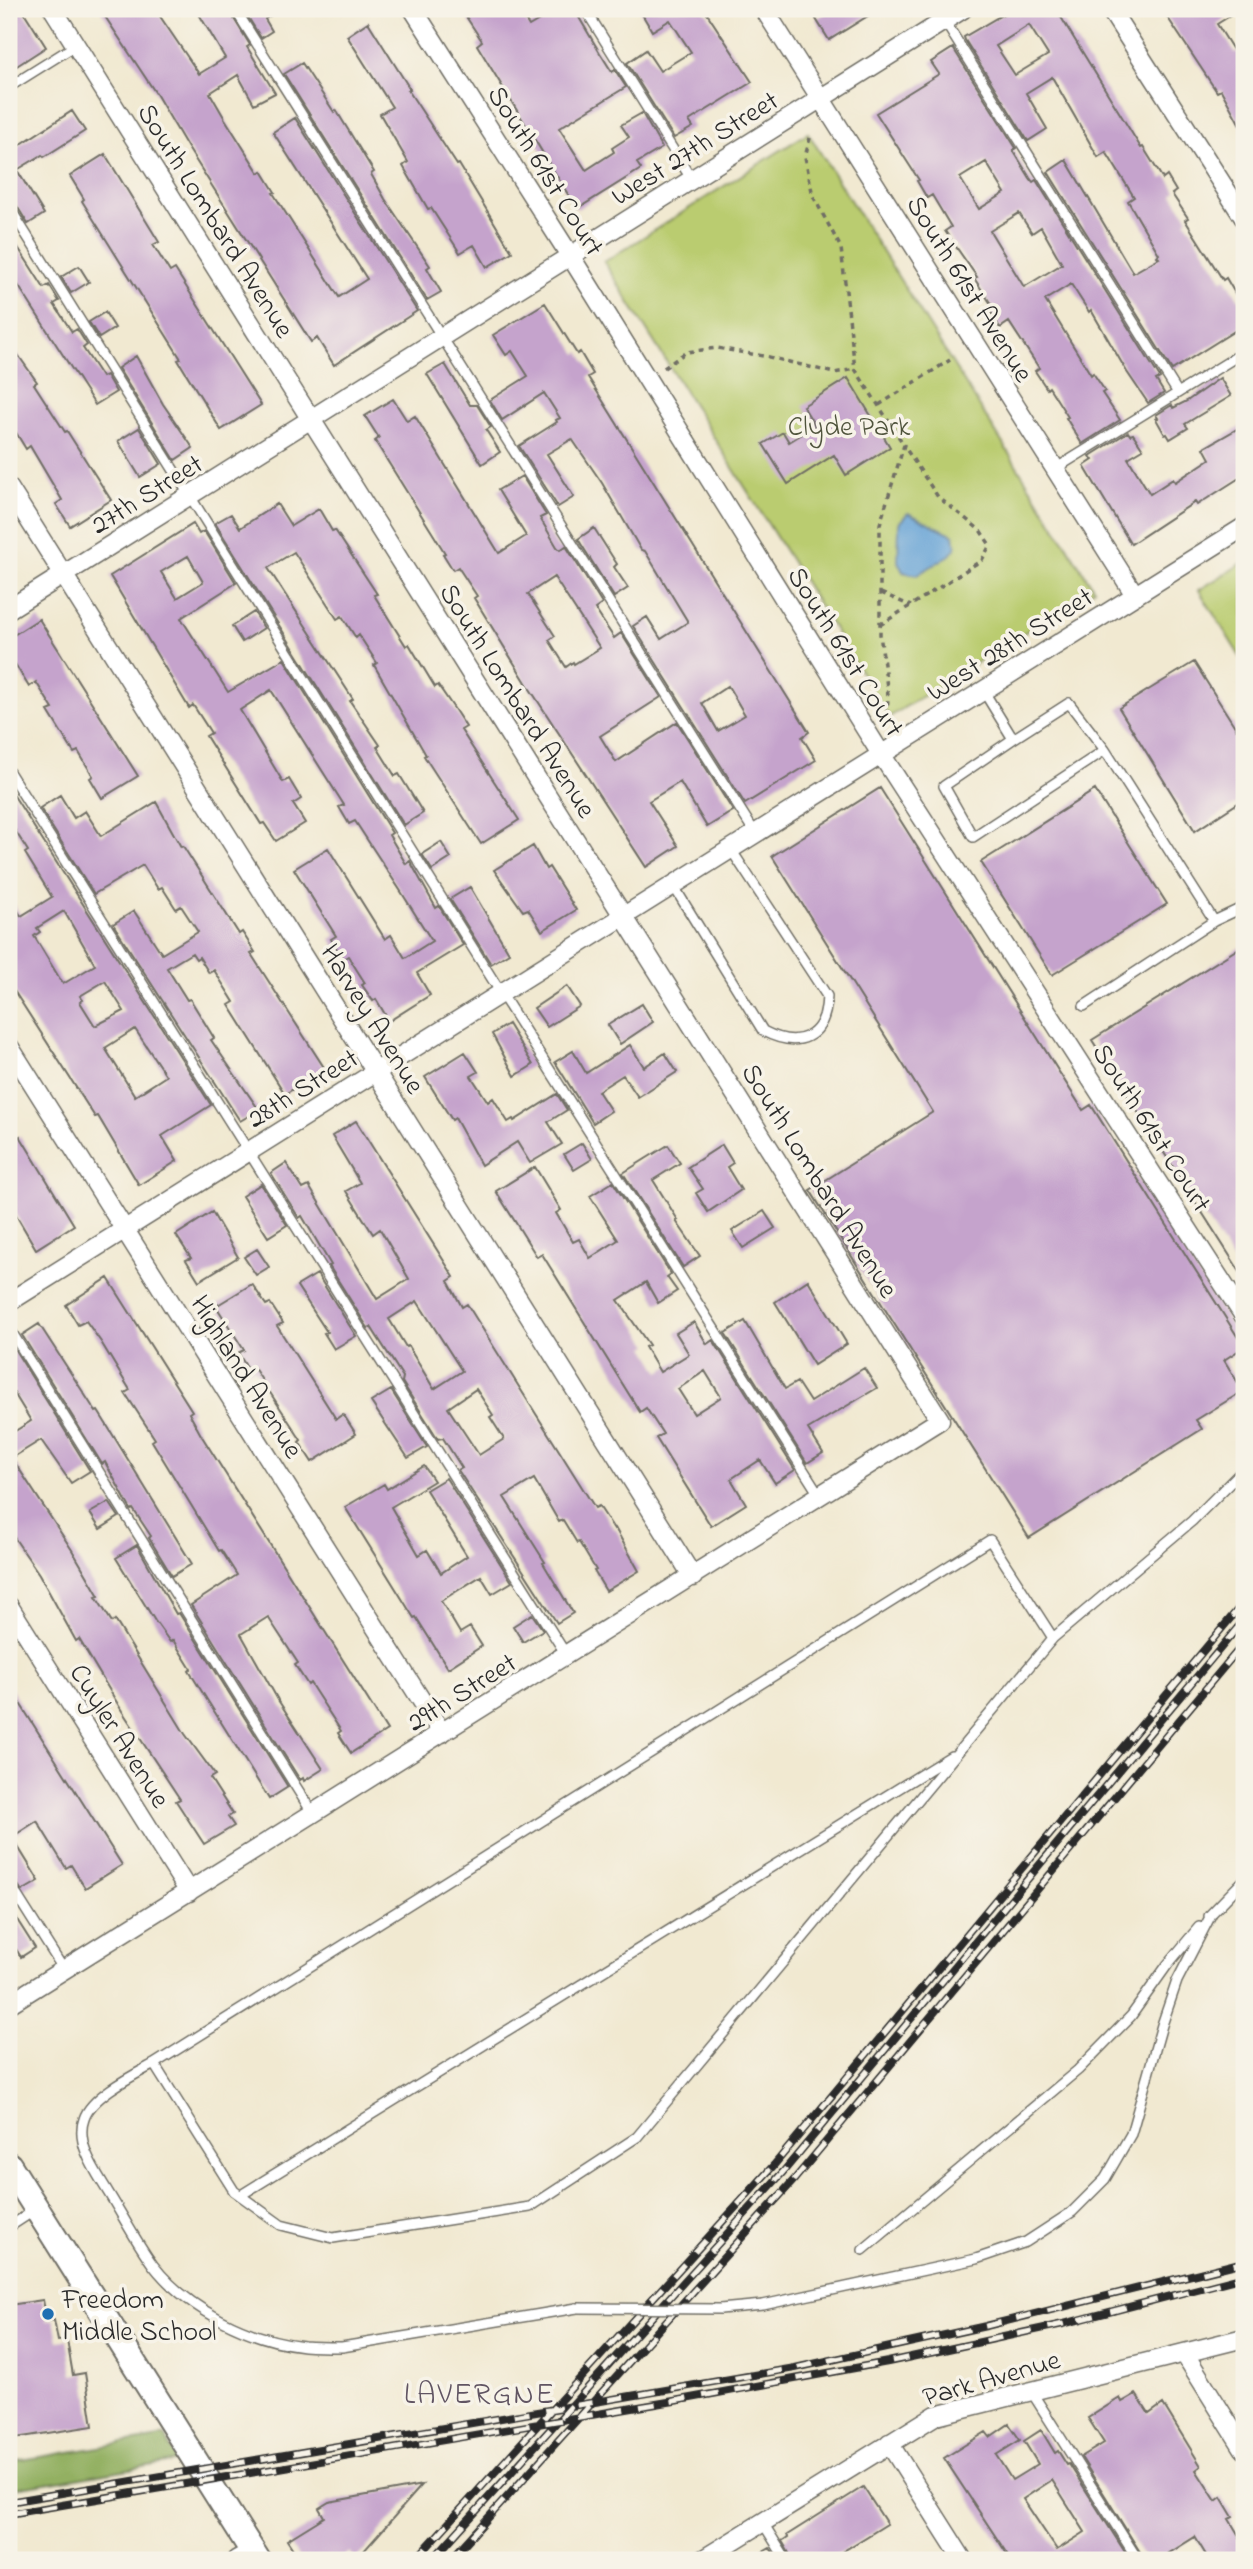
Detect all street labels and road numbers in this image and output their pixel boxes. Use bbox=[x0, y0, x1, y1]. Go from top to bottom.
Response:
street label: South 61st Court bbox=[475, 79, 613, 265]
street label: West 27th Street bbox=[604, 82, 788, 218]
street label: South Lombard Avenue bbox=[125, 97, 303, 348]
street label: South 61st Avenue bbox=[894, 188, 1042, 392]
street label: 27th Street bbox=[84, 445, 212, 547]
street label: South 61st Court bbox=[775, 560, 913, 746]
street label: South Lombard Avenue bbox=[427, 577, 605, 828]
street label: West 28th Street bbox=[920, 578, 1102, 714]
street label: Harvey Avenue bbox=[308, 937, 434, 1103]
street label: South 61st Court bbox=[1080, 1036, 1220, 1221]
street label: 28th Street bbox=[240, 1040, 368, 1140]
street label: South Lombard Avenue bbox=[729, 1057, 907, 1308]
street label: Highland Avenue bbox=[178, 1288, 312, 1468]
street label: 29th Street bbox=[400, 1644, 526, 1744]
street label: Cuyler Avenue bbox=[57, 1657, 179, 1817]
street label: Park Avenue bbox=[918, 2341, 1066, 2420]

